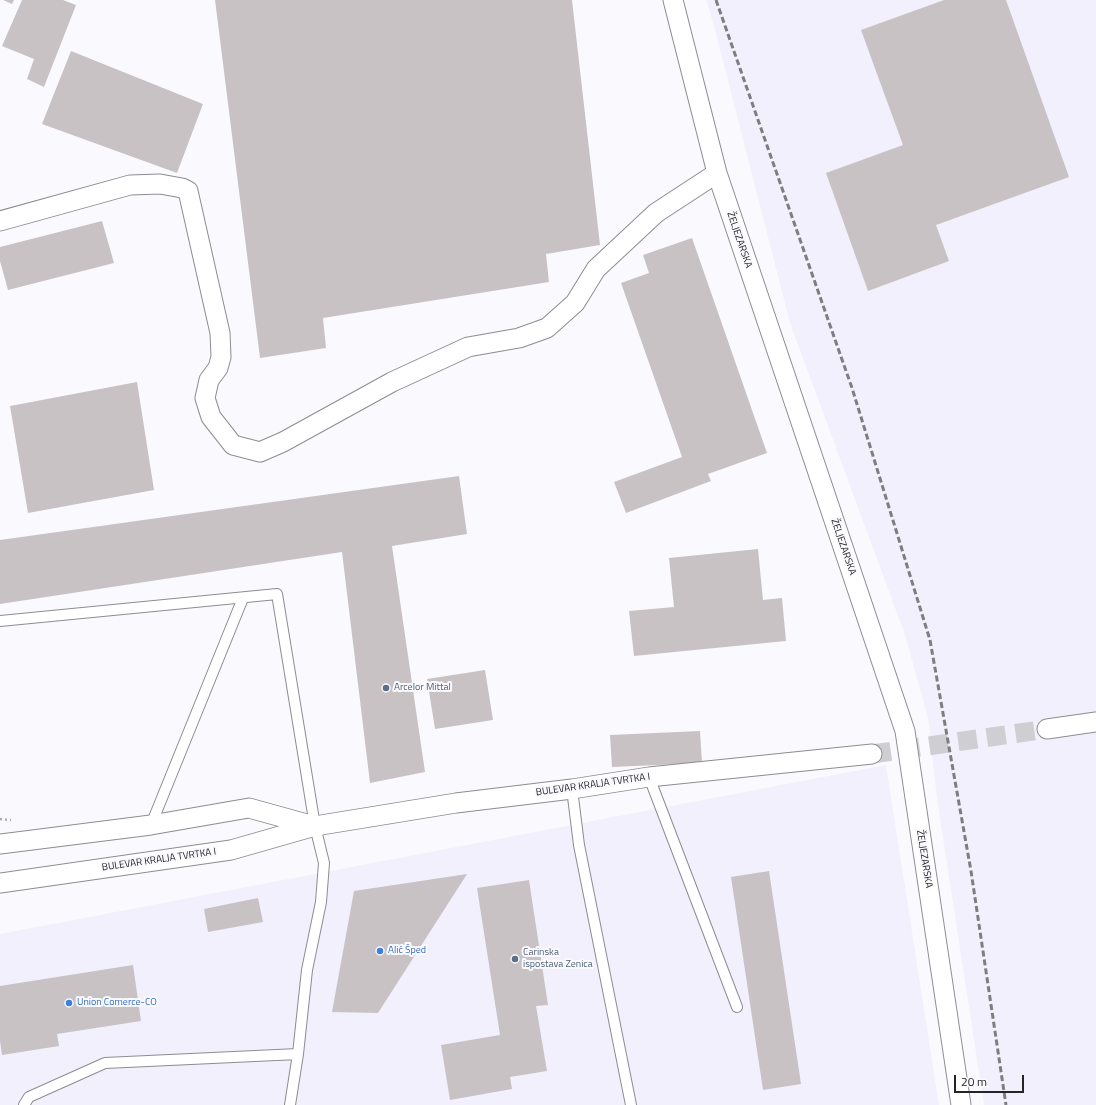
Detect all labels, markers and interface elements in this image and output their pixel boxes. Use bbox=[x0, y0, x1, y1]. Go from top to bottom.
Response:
street label: ŽELJEZARSKA bbox=[724, 210, 754, 270]
street label: ŽELJEZARSKA bbox=[828, 517, 858, 577]
place label: Arcelor Mittal bbox=[394, 682, 451, 694]
marker: Arcelor Mittal bbox=[381, 683, 391, 693]
street label: BULEVAR KRALJA TVRTKA I bbox=[535, 771, 651, 799]
street label: ŽELJEZARSKA bbox=[913, 829, 935, 889]
street label: BULEVAR KRALJA TVRTKA I bbox=[101, 846, 217, 874]
place label: Alić Šped bbox=[388, 945, 426, 957]
marker: Alić Šped bbox=[375, 946, 385, 956]
place label: Carinska ispostava Zenica bbox=[523, 947, 593, 970]
marker: Carinska ispostava Zenica bbox=[510, 954, 520, 964]
place label: Union Comerce-CO bbox=[77, 997, 157, 1009]
marker: Union Comerce-CO bbox=[64, 998, 74, 1008]
scale bar bbox=[956, 1067, 1026, 1093]
text: 20 m bbox=[961, 1072, 987, 1091]

